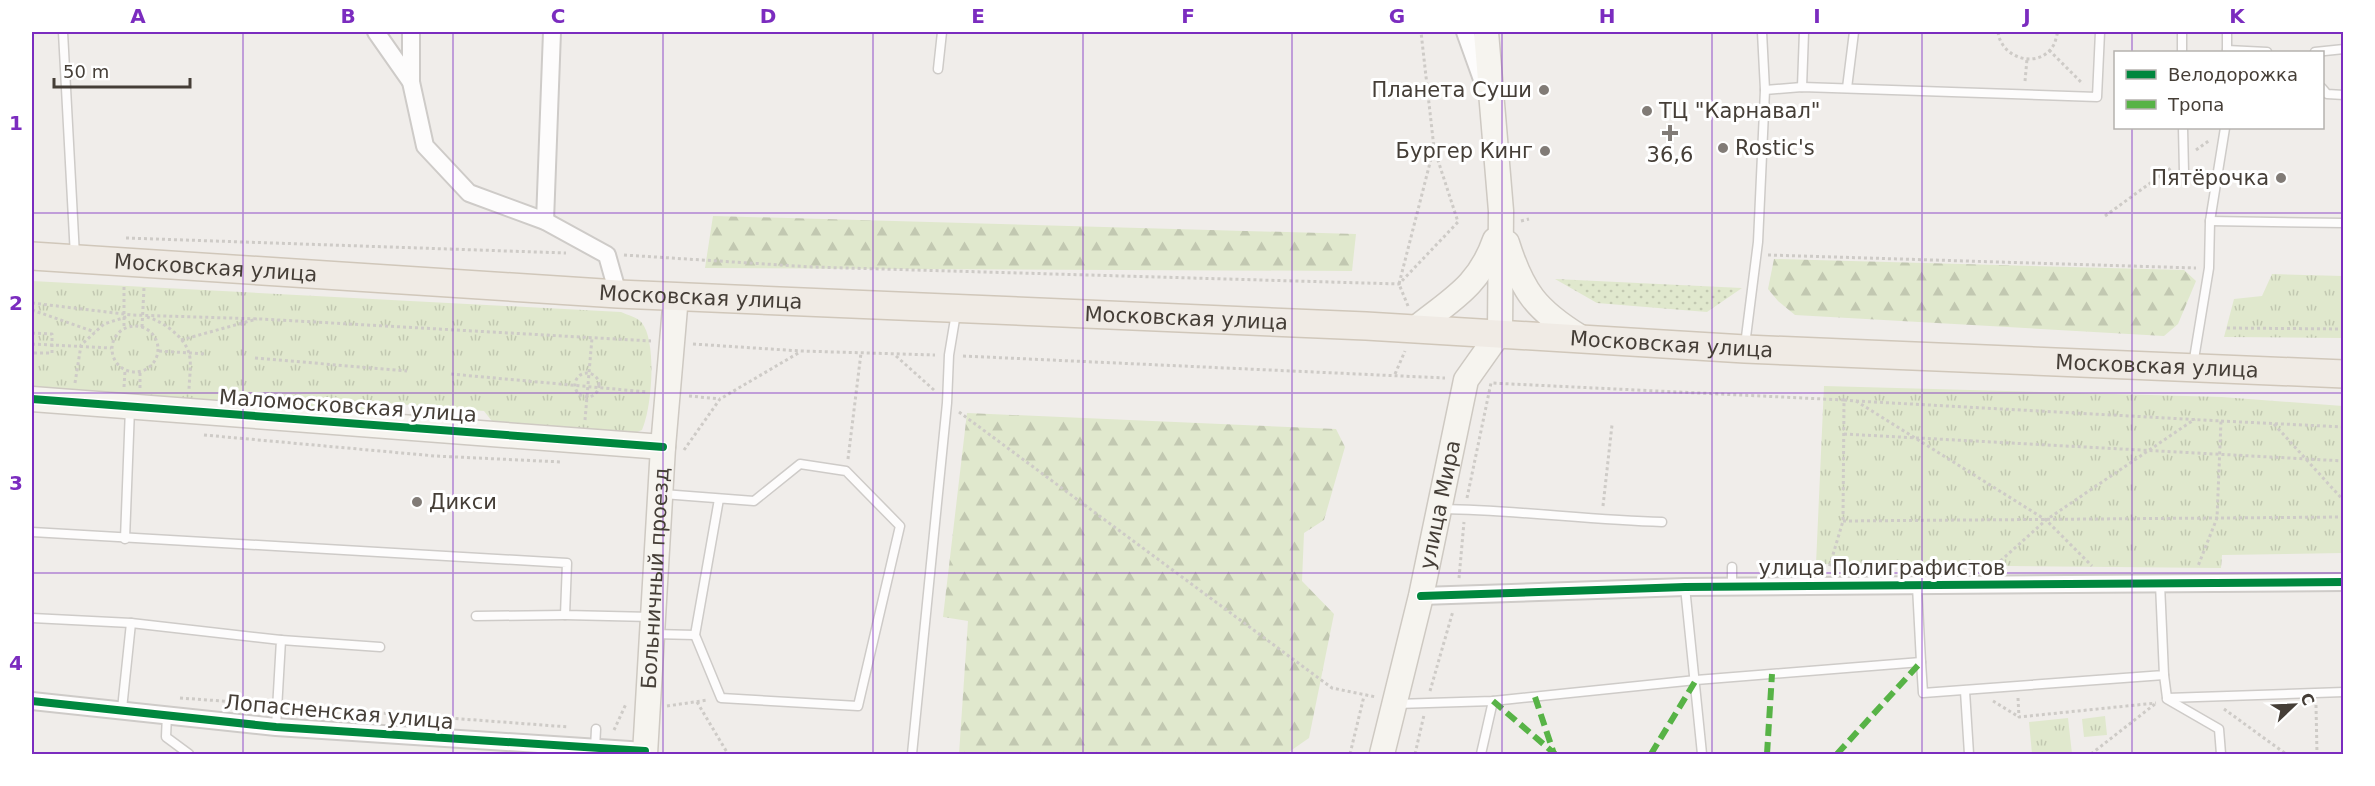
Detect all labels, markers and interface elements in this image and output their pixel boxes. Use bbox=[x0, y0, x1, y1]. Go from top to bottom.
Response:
text: A bbox=[130, 4, 146, 28]
text: B bbox=[340, 4, 356, 28]
text: C bbox=[551, 4, 565, 28]
text: D bbox=[760, 4, 776, 28]
text: E bbox=[971, 4, 985, 28]
text: F bbox=[1181, 4, 1195, 28]
text: G bbox=[1389, 4, 1405, 28]
text: H bbox=[1599, 4, 1615, 28]
text: I bbox=[1813, 4, 1821, 28]
text: J bbox=[2021, 4, 2031, 28]
text: K bbox=[2229, 4, 2246, 28]
scale bar bbox=[54, 51, 190, 89]
legend bbox=[2114, 51, 2324, 129]
text: 50 m bbox=[63, 61, 109, 82]
text: Велодорожка bbox=[2168, 64, 2298, 85]
place label: Планета Суши bbox=[1372, 78, 1532, 102]
marker: Планета Суши bbox=[1537, 83, 1551, 97]
text: Тропа bbox=[2167, 94, 2224, 115]
place label: ТЦ "Карнавал" bbox=[1658, 99, 1821, 123]
marker: ТЦ "Карнавал" bbox=[1640, 104, 1654, 118]
text: 1 bbox=[9, 111, 23, 135]
marker: 36,6 bbox=[1663, 126, 1677, 140]
place label: Rostic's bbox=[1735, 136, 1815, 160]
place label: Бургер Кинг bbox=[1396, 139, 1533, 163]
marker: Rostic's bbox=[1716, 141, 1730, 155]
place label: 36,6 bbox=[1647, 143, 1693, 167]
marker: Бургер Кинг bbox=[1538, 144, 1552, 158]
place label: Пятёрочка bbox=[2151, 166, 2269, 190]
marker: Пятёрочка bbox=[2274, 171, 2288, 185]
street label: Московская улица bbox=[113, 249, 318, 286]
street label: Московская улица bbox=[598, 281, 803, 314]
text: 2 bbox=[9, 291, 23, 315]
street label: Московская улица bbox=[1084, 302, 1288, 335]
street label: Московская улица bbox=[1569, 326, 1774, 362]
street label: Московская улица bbox=[2055, 350, 2259, 382]
street label: Маломосковская улица bbox=[218, 385, 478, 427]
street label: улица Мира bbox=[1415, 438, 1465, 571]
street label: Больничный проезд bbox=[637, 467, 674, 690]
text: 3 bbox=[9, 471, 23, 495]
place label: Дикси bbox=[429, 490, 497, 514]
marker: Дикси bbox=[410, 495, 424, 509]
street label: улица Полиграфистов bbox=[1759, 556, 2005, 580]
text: 4 bbox=[9, 651, 23, 675]
north arrow bbox=[2264, 675, 2324, 735]
street label: Лопасненская улица bbox=[223, 690, 455, 734]
text: С bbox=[2296, 690, 2318, 708]

